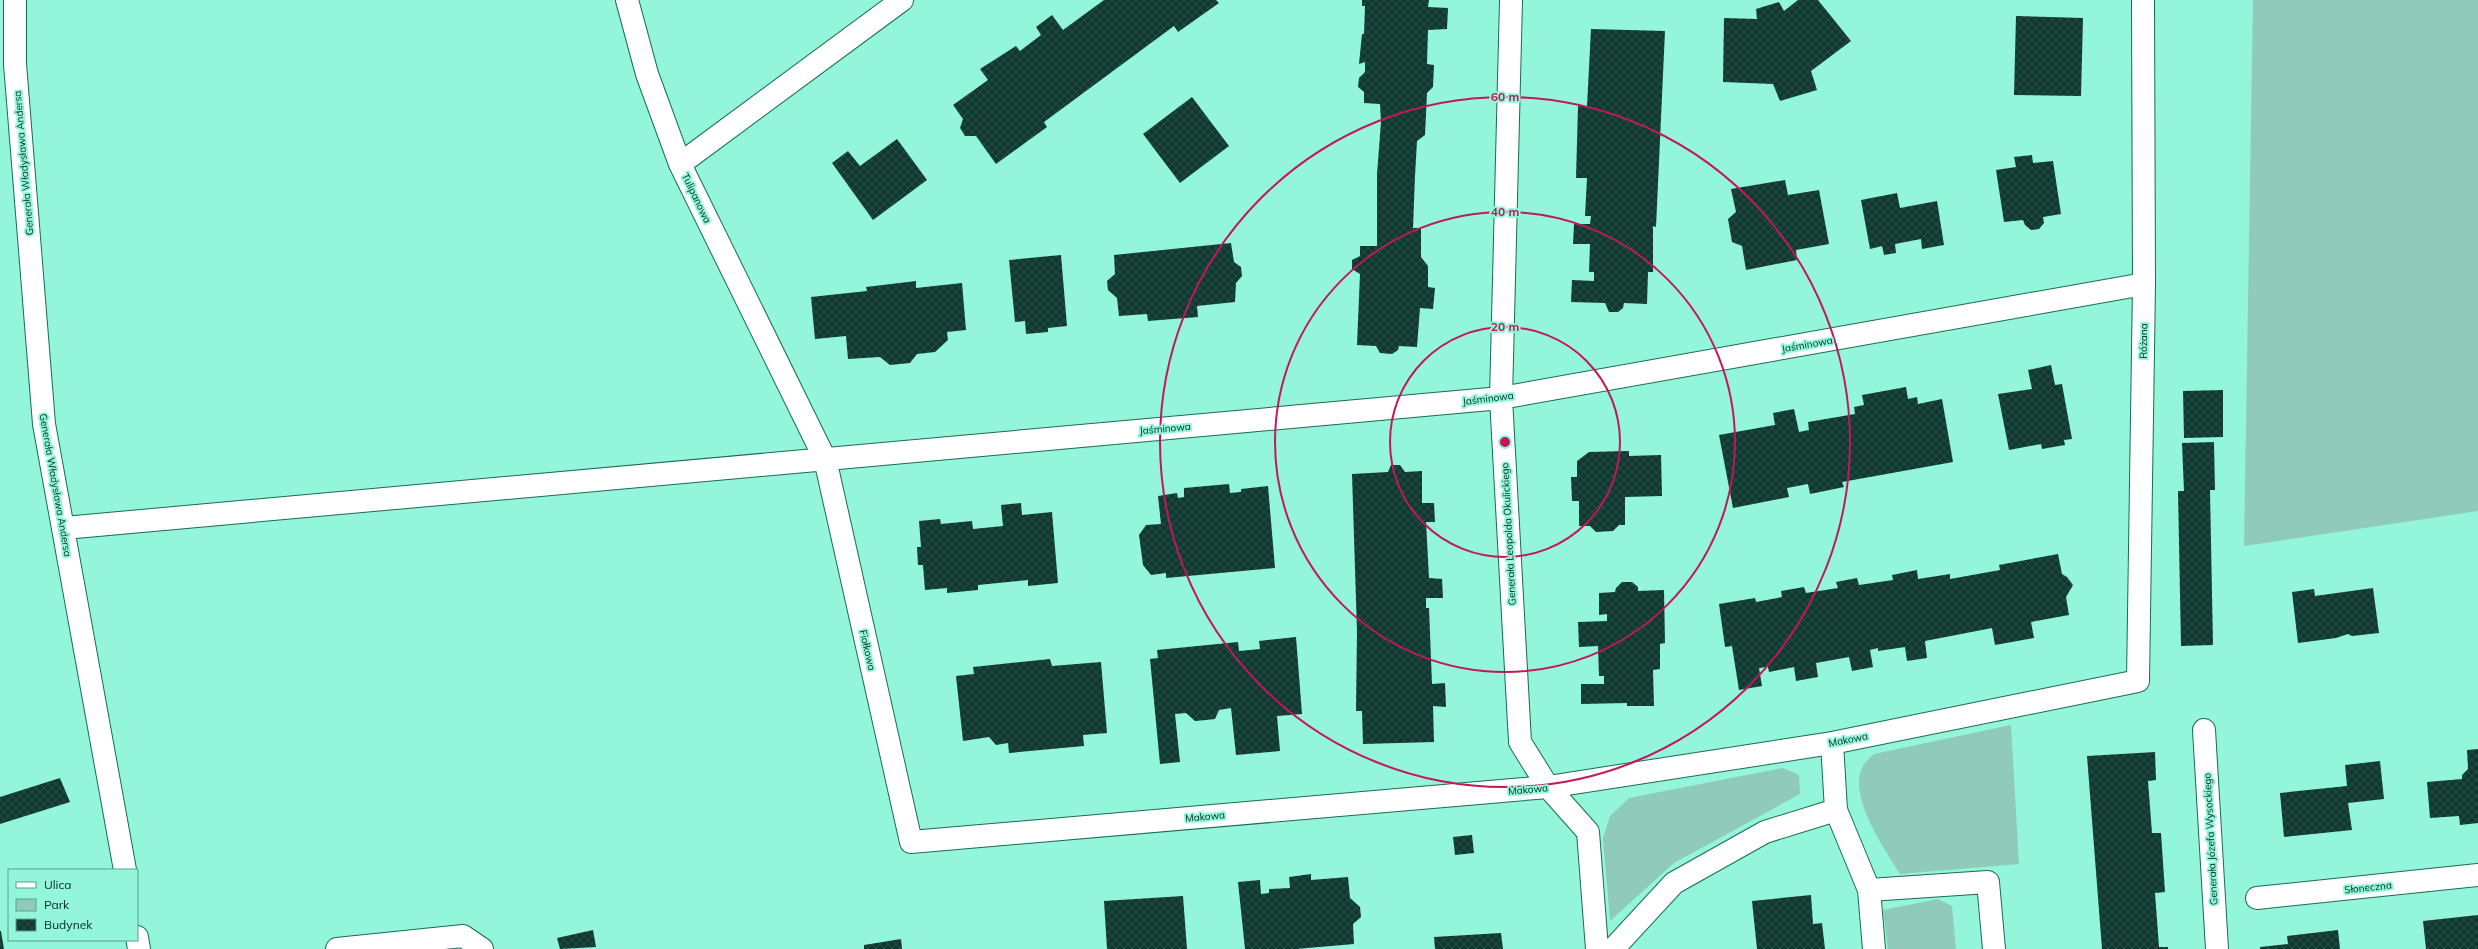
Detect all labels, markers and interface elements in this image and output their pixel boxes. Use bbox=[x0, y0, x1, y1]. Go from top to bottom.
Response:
text: 60 m bbox=[1491, 89, 1519, 104]
street label: Generała Władysława Andersa bbox=[11, 90, 36, 236]
street label: Tulipanowa bbox=[679, 171, 714, 225]
text: 40 m bbox=[1491, 204, 1519, 219]
text: 20 m bbox=[1491, 319, 1519, 334]
street label: Różana bbox=[2137, 323, 2150, 359]
street label: Jaśminowa bbox=[1781, 334, 1834, 355]
street label: Jaśminowa bbox=[1462, 389, 1514, 408]
street label: Generała Władysława Andersa bbox=[37, 413, 74, 558]
street label: Jaśminowa bbox=[1139, 420, 1191, 437]
centre of rings bbox=[1498, 435, 1512, 449]
street label: Generała Leopolda Okulickiego bbox=[1498, 462, 1519, 606]
street label: Fiołkowa bbox=[857, 629, 878, 672]
street label: Makowa bbox=[1827, 729, 1869, 750]
street label: Generała Józefa Wysockiego bbox=[2201, 772, 2220, 905]
street label: Makowa bbox=[1508, 781, 1548, 798]
street label: Makowa bbox=[1185, 808, 1225, 825]
legend bbox=[8, 869, 138, 941]
text: Ulica bbox=[44, 877, 72, 892]
street label: Słoneczna bbox=[2344, 879, 2392, 896]
text: Park bbox=[44, 897, 70, 912]
text: Budynek bbox=[44, 917, 93, 932]

